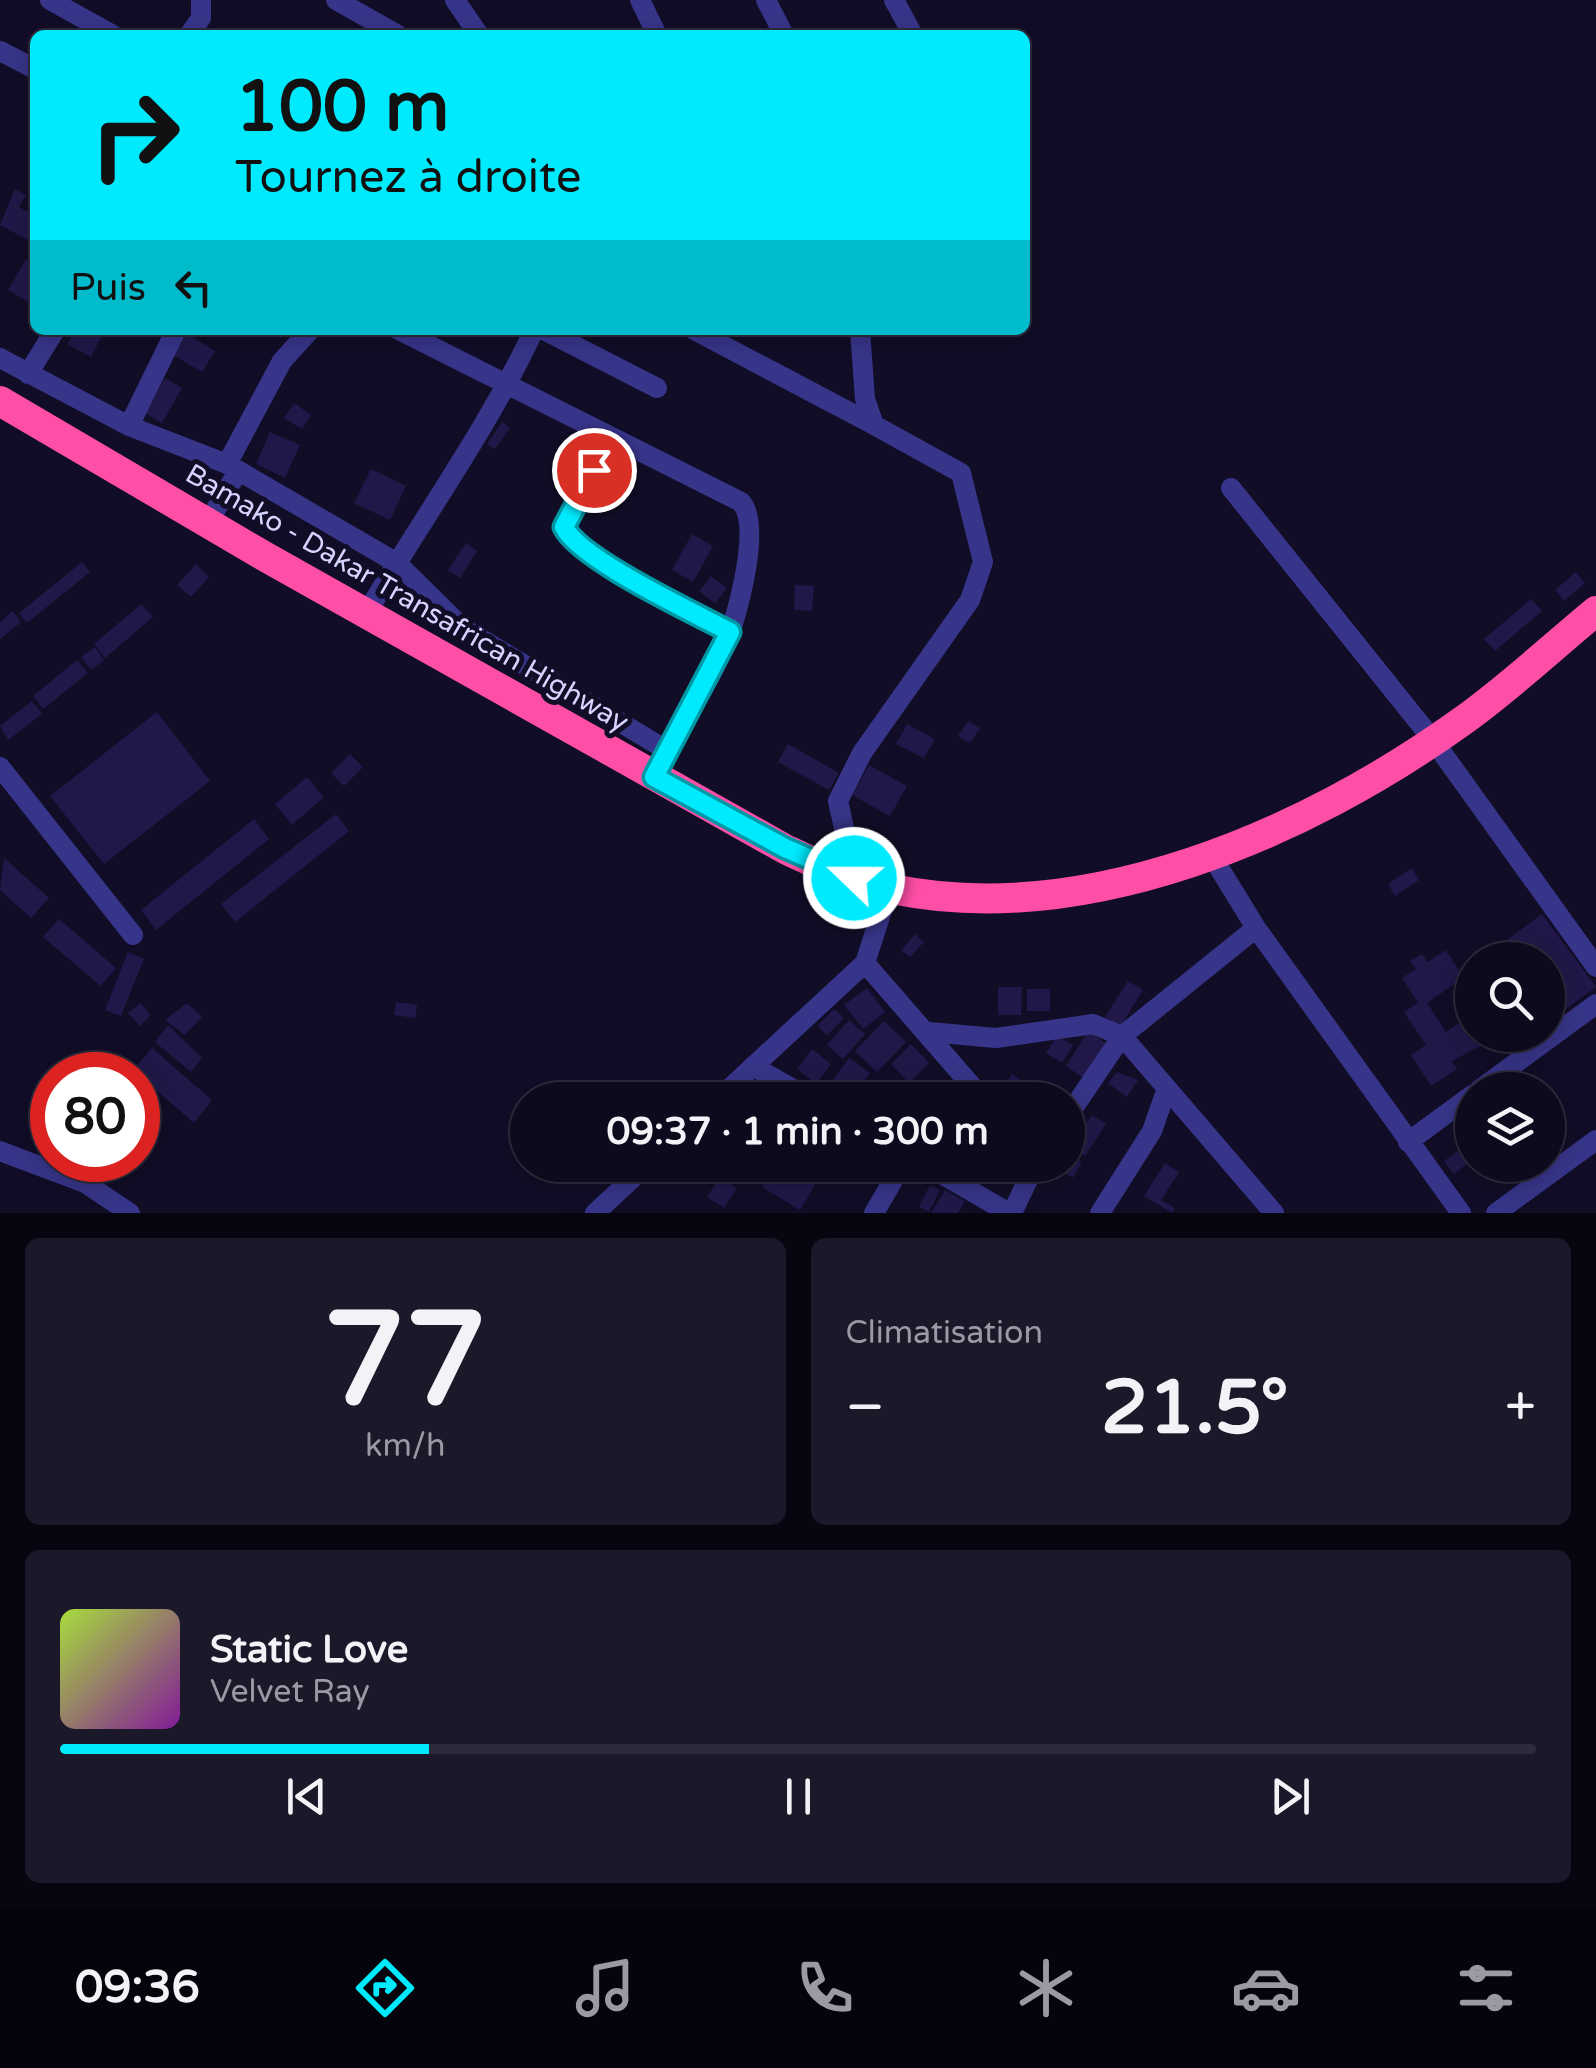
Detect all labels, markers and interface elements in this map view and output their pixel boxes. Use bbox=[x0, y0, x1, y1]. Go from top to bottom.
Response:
text: 100 m bbox=[235, 66, 449, 150]
icon: right bbox=[70, 70, 200, 200]
text: Tournez à droite bbox=[235, 151, 581, 205]
icon: left bbox=[166, 260, 221, 315]
text: Puis bbox=[70, 265, 146, 311]
pin bbox=[552, 428, 637, 513]
icon: arrive bbox=[567, 443, 622, 498]
street label: Bamako - Dakar Transafrican Highway bbox=[180, 457, 634, 739]
position arrow bbox=[802, 826, 906, 930]
map controls bbox=[1455, 942, 1565, 1182]
button: search bbox=[1455, 942, 1565, 1052]
speed limit sign: 80 bbox=[30, 1052, 160, 1182]
button: layers bbox=[1455, 1072, 1565, 1182]
text: 09:37 · 1 min · 300 m bbox=[606, 1109, 989, 1155]
text: 77 bbox=[324, 1284, 487, 1440]
text: Climatisation bbox=[846, 1314, 1043, 1352]
text: 21.5° bbox=[1101, 1363, 1289, 1453]
text: − bbox=[846, 1375, 885, 1441]
text: + bbox=[1505, 1375, 1536, 1441]
text: km/h bbox=[365, 1427, 445, 1465]
text: Static Love bbox=[210, 1627, 408, 1673]
text: Velvet Ray bbox=[210, 1673, 370, 1711]
icon: previous bbox=[279, 1769, 334, 1824]
icon: pause bbox=[771, 1769, 826, 1824]
icon: next bbox=[1263, 1769, 1318, 1824]
icon: directions bbox=[350, 1953, 420, 2023]
icon: music bbox=[570, 1953, 640, 2023]
icon: phone bbox=[790, 1953, 860, 2023]
icon: climate bbox=[1011, 1953, 1081, 2023]
icon: car bbox=[1231, 1953, 1301, 2023]
icon: filters bbox=[1451, 1953, 1521, 2023]
text: 09:36 bbox=[75, 1961, 200, 2015]

